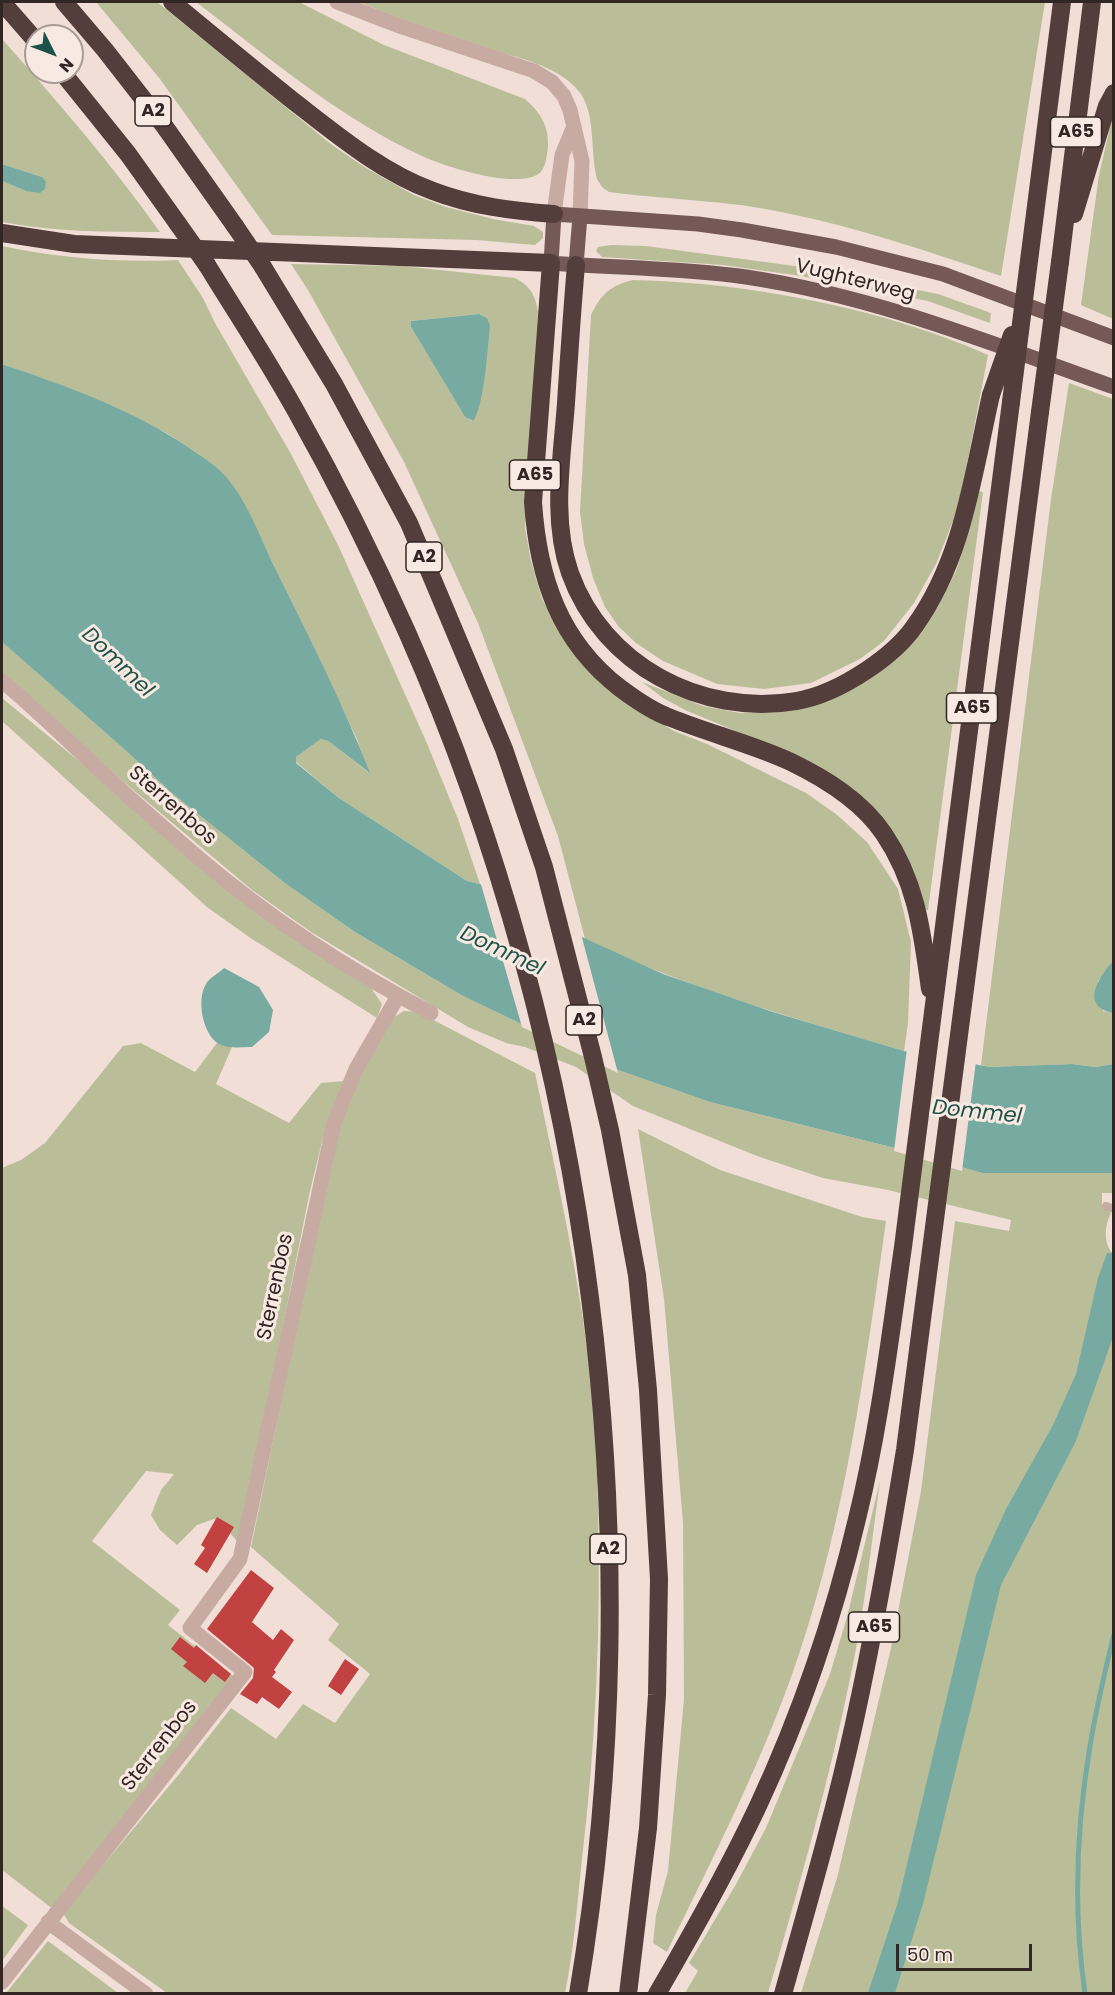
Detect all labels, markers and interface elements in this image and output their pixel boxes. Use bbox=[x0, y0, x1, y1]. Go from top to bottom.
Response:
north arrow bbox=[24, 24, 84, 84]
text: N bbox=[54, 53, 79, 77]
road number: A2 bbox=[135, 96, 171, 126]
road number: A65 bbox=[1050, 117, 1102, 147]
street label: Vughterweg bbox=[793, 255, 917, 307]
road number: A65 bbox=[510, 460, 560, 490]
road number: A2 bbox=[406, 542, 442, 572]
water label: Dommel bbox=[76, 623, 158, 703]
road number: A65 bbox=[946, 693, 998, 723]
street label: Sterrenbos bbox=[123, 761, 221, 851]
water label: Dommel bbox=[456, 922, 548, 982]
road number: A2 bbox=[566, 1005, 602, 1035]
water label: Dommel bbox=[931, 1096, 1023, 1130]
street label: Sterrenbos bbox=[253, 1232, 299, 1342]
road number: A2 bbox=[590, 1534, 626, 1564]
road number: A65 bbox=[848, 1612, 900, 1642]
street label: Sterrenbos bbox=[117, 1696, 203, 1796]
scale bar bbox=[899, 1932, 1036, 1970]
text: 50 m bbox=[907, 1942, 953, 1967]

